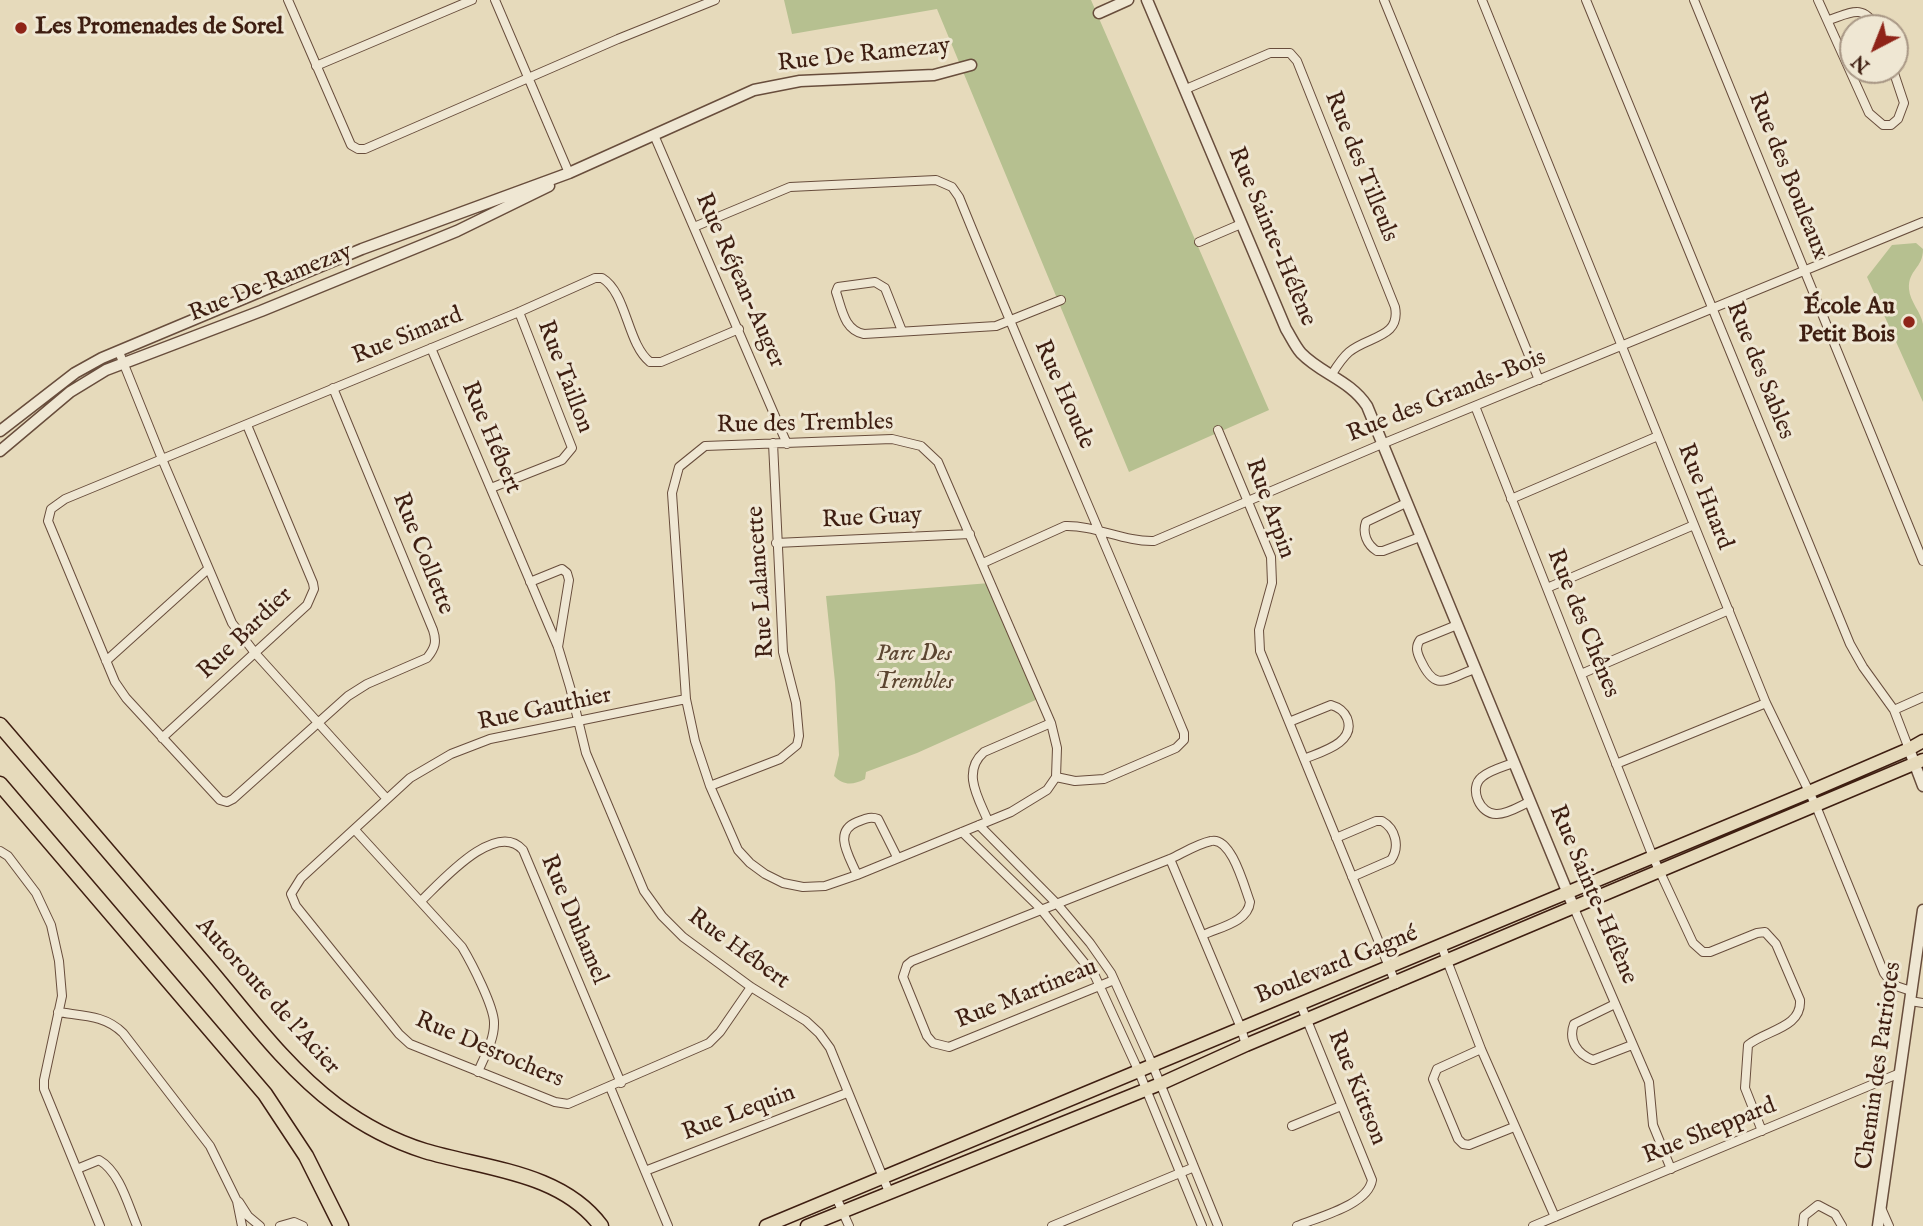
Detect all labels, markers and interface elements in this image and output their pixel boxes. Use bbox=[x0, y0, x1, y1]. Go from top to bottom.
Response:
place label: Les Promenades de Sorel bbox=[35, 14, 283, 42]
north arrow bbox=[1839, 14, 1909, 84]
marker: Les Promenades de Sorel bbox=[13, 20, 29, 36]
street label: Rue De Ramezay bbox=[776, 33, 952, 79]
text: N bbox=[1847, 49, 1875, 78]
street label: Rue des Tilleuls bbox=[1317, 88, 1403, 246]
street label: Rue des Bouleaux bbox=[1740, 88, 1834, 264]
street label: Rue Sainte-Hélène bbox=[1220, 143, 1322, 331]
street label: Rue Réjean-Auger bbox=[688, 189, 790, 373]
street label: Rue De Ramezay bbox=[185, 238, 357, 330]
place label: École Au Petit Bois bbox=[1799, 294, 1895, 350]
street label: Rue des Sables bbox=[1718, 298, 1800, 444]
street label: Rue Simard bbox=[349, 302, 467, 372]
marker: École Au Petit Bois bbox=[1901, 314, 1917, 330]
street label: Rue Taillon bbox=[529, 317, 599, 437]
street label: Rue Houde bbox=[1026, 336, 1100, 454]
street label: Rue des Grands-Bois bbox=[1344, 344, 1550, 450]
street label: Rue Hébert bbox=[453, 378, 527, 498]
street label: Rue des Trembles bbox=[716, 409, 894, 441]
street label: Rue Huard bbox=[1670, 440, 1738, 554]
street label: Rue Arpin bbox=[1238, 455, 1300, 563]
street label: Rue Collette bbox=[385, 489, 459, 619]
street label: Rue Guay bbox=[821, 502, 923, 536]
street label: Rue Lalancette bbox=[742, 505, 782, 659]
street label: Rue des Chênes bbox=[1539, 546, 1625, 702]
street label: Rue Bardier bbox=[193, 582, 299, 686]
park label: Parc Des Trembles bbox=[875, 641, 953, 697]
street label: Rue Gauthier bbox=[476, 682, 614, 738]
street label: Rue Sainte-Hélène bbox=[1541, 801, 1643, 989]
street label: Rue Duhamel bbox=[533, 851, 613, 989]
street label: Rue Hébert bbox=[681, 903, 795, 997]
street label: Autoroute de l'Acier bbox=[189, 912, 345, 1082]
street label: Boulevard Gagné bbox=[1252, 920, 1422, 1012]
street label: Rue Martineau bbox=[952, 954, 1102, 1036]
street label: Chemin des Patriotes bbox=[1851, 960, 1909, 1172]
street label: Rue Desrochers bbox=[410, 1007, 568, 1095]
street label: Rue Kittson bbox=[1320, 1026, 1392, 1150]
street label: Rue Lequin bbox=[678, 1079, 800, 1149]
street label: Rue Sheppard bbox=[1639, 1092, 1781, 1172]

